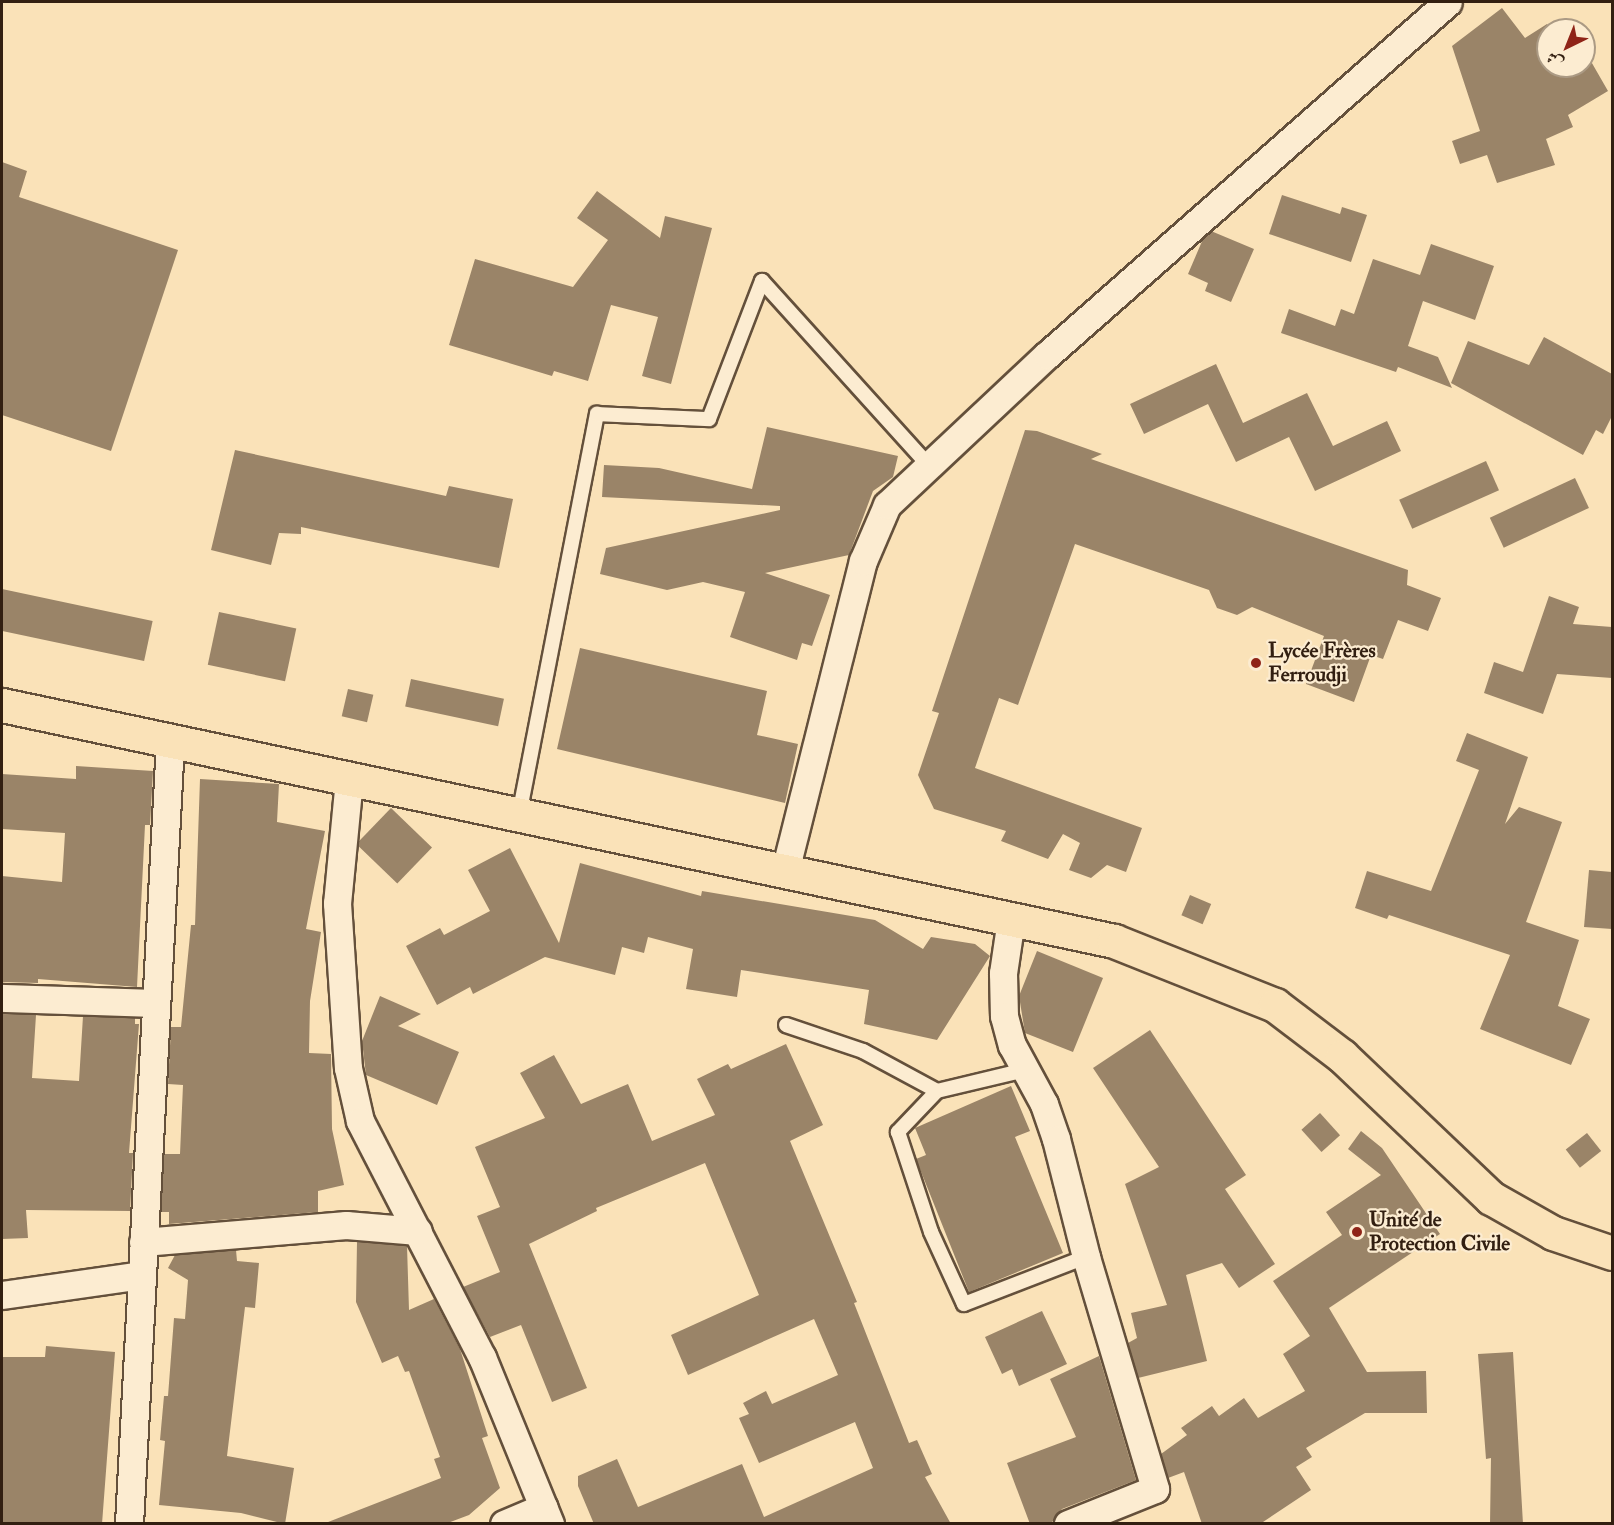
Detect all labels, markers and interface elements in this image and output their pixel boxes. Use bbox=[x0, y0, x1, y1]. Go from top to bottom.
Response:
north arrow bbox=[1536, 18, 1596, 78]
text: ش bbox=[1542, 47, 1568, 72]
place label: Lycée Frères Ferroudji bbox=[1268, 638, 1376, 688]
marker: Lycée Frères Ferroudji bbox=[1249, 656, 1263, 670]
place label: Unité de Protection Civile bbox=[1369, 1207, 1510, 1257]
marker: Unité de Protection Civile bbox=[1350, 1225, 1364, 1239]

